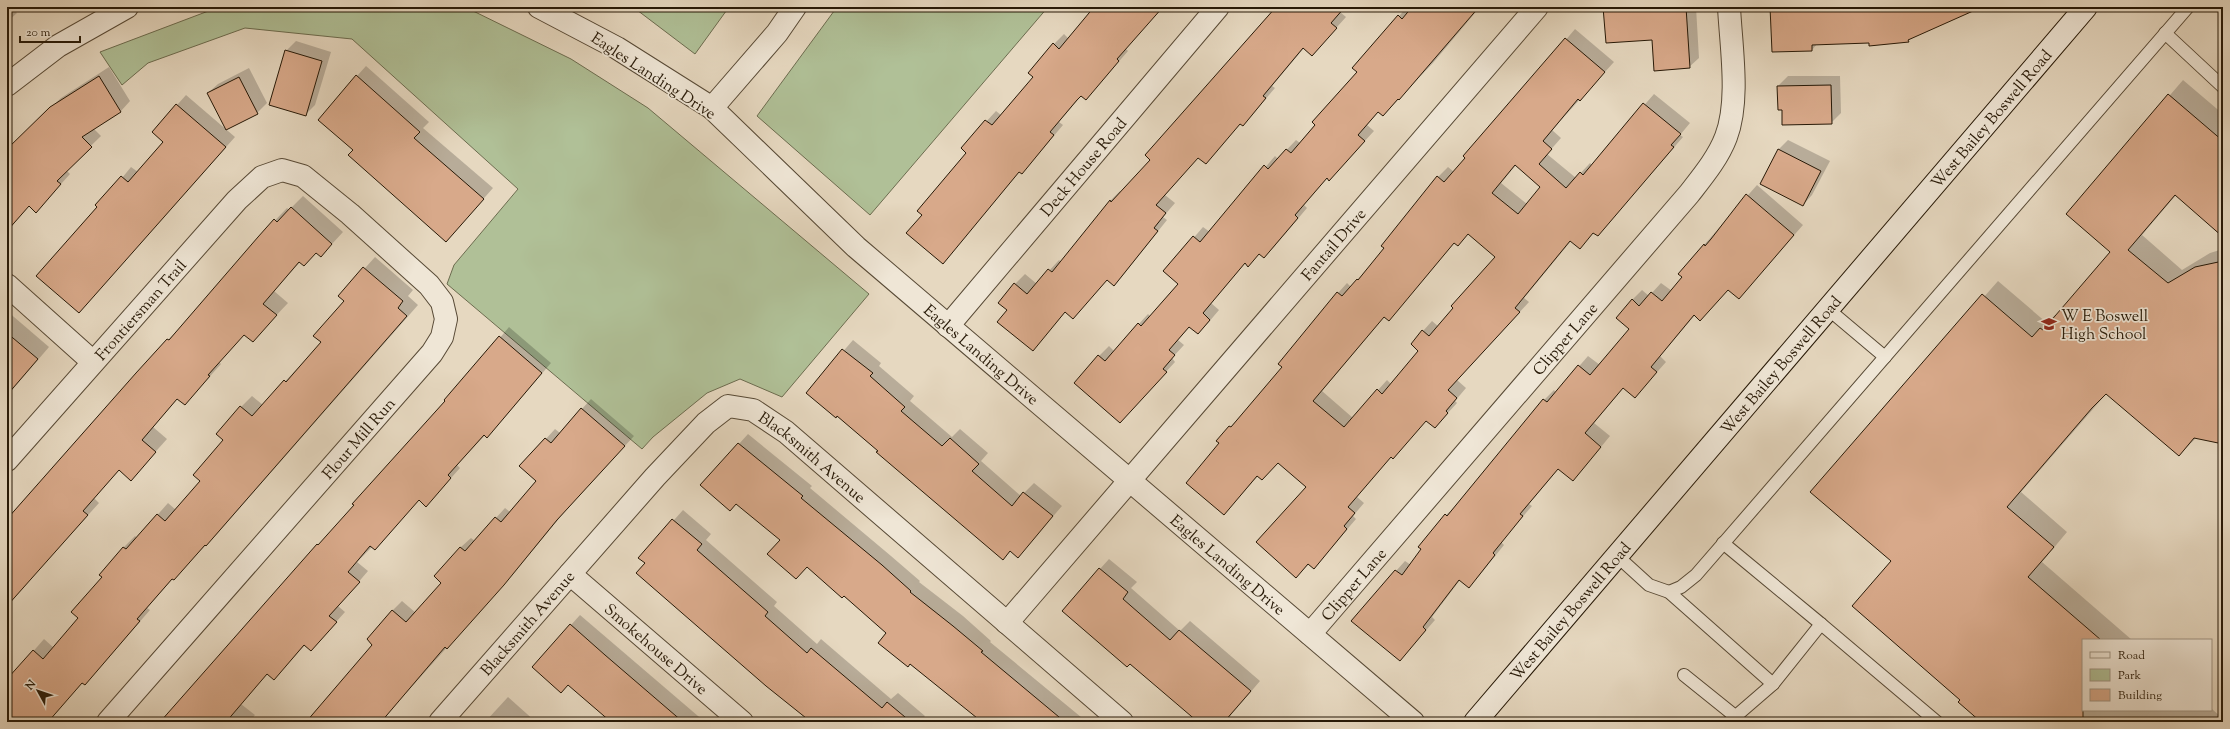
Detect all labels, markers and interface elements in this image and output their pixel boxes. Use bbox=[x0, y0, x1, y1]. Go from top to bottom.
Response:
scale bar bbox=[20, 18, 80, 44]
text: 20 m bbox=[26, 24, 51, 42]
street label: Eagles Landing Drive bbox=[586, 28, 720, 126]
street label: West Bailey Boswell Road bbox=[1927, 46, 2059, 194]
street label: Deck House Road bbox=[1036, 114, 1134, 223]
street label: Fantail Drive bbox=[1297, 204, 1373, 287]
street label: Frontiersman Trail bbox=[91, 255, 193, 367]
street label: West Bailey Boswell Road bbox=[1716, 292, 1848, 441]
street label: Clipper Lane bbox=[1528, 298, 1605, 382]
street label: Eagles Landing Drive bbox=[917, 300, 1043, 412]
place label: W E Boswell High School bbox=[2061, 306, 2149, 347]
school or university icon: W E Boswell High School bbox=[2040, 315, 2058, 333]
street label: Flour Mill Run bbox=[318, 393, 402, 486]
street label: Blacksmith Avenue bbox=[753, 407, 870, 510]
street label: Eagles Landing Drive bbox=[1164, 510, 1289, 622]
street label: West Bailey Boswell Road bbox=[1506, 538, 1638, 687]
street label: Clipper Lane bbox=[1317, 544, 1393, 627]
street label: Blacksmith Avenue bbox=[476, 567, 582, 682]
street label: Smokehouse Drive bbox=[598, 599, 712, 701]
legend bbox=[2082, 639, 2212, 711]
text: Road bbox=[2118, 647, 2145, 665]
text: Park bbox=[2118, 667, 2141, 685]
north arrow bbox=[18, 671, 58, 711]
text: N bbox=[22, 677, 40, 694]
text: Building bbox=[2118, 687, 2162, 705]

